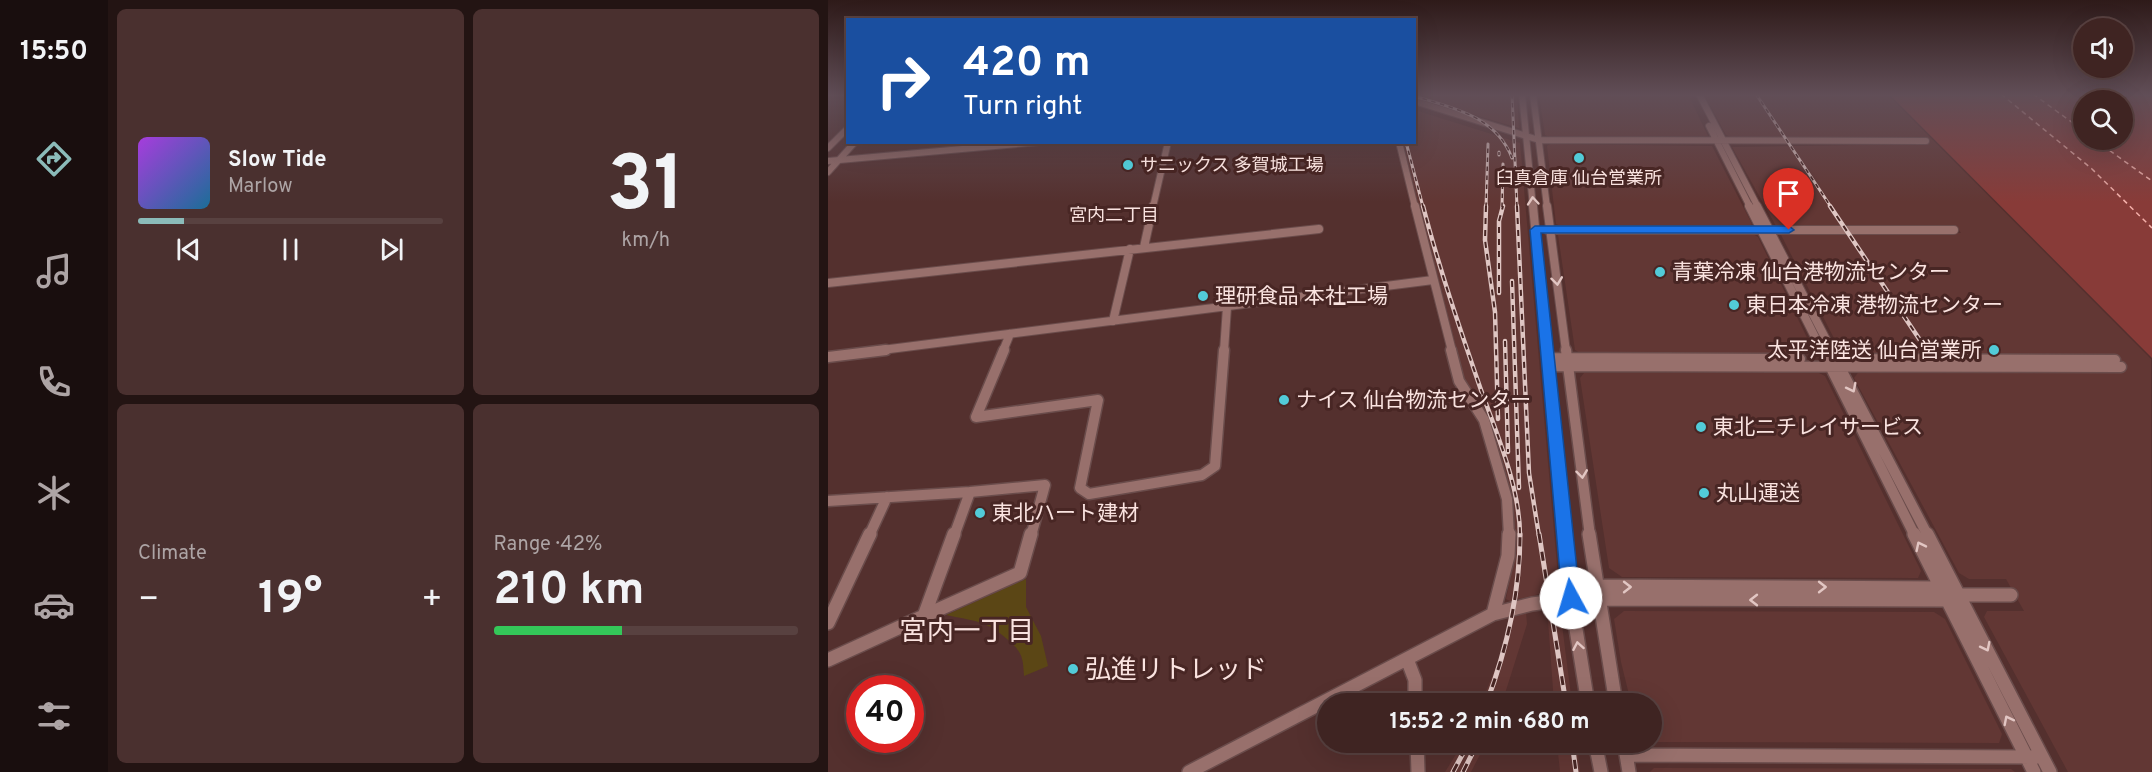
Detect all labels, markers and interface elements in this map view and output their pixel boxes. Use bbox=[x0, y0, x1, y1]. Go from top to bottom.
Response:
map controls bbox=[2073, 18, 2133, 150]
button: sound bbox=[2073, 18, 2133, 78]
text: 15:50 bbox=[20, 35, 88, 69]
text: 420 m bbox=[963, 38, 1091, 91]
icon: right bbox=[864, 42, 942, 120]
text: Turn right bbox=[963, 90, 1082, 124]
button: search bbox=[2073, 90, 2133, 150]
icon: directions bbox=[33, 138, 75, 180]
text: 31 bbox=[607, 139, 685, 238]
text: Slow Tide bbox=[228, 147, 327, 174]
marker: 臼真倉庫 仙台営業所 bbox=[1572, 151, 1586, 165]
place label: サニックス 多賀城工場 bbox=[1140, 155, 1324, 178]
marker: サニックス 多賀城工場 bbox=[1121, 158, 1135, 172]
place label: 臼真倉庫 仙台営業所 bbox=[1496, 168, 1662, 191]
pin bbox=[1763, 168, 1814, 230]
text: Marlow bbox=[228, 174, 292, 200]
icon: arrive bbox=[1772, 177, 1805, 210]
one-way arrow bbox=[1527, 197, 1540, 206]
district label: 宮内二丁目 bbox=[1069, 205, 1159, 228]
text: km/h bbox=[621, 228, 670, 254]
icon: previous bbox=[172, 233, 205, 266]
icon: pause bbox=[274, 233, 307, 266]
icon: next bbox=[375, 233, 408, 266]
icon: music bbox=[33, 250, 75, 292]
place label: 青葉冷凍 仙台港物流センター bbox=[1672, 260, 1950, 287]
marker: 青葉冷凍 仙台港物流センター bbox=[1653, 265, 1667, 279]
one-way arrow bbox=[1550, 276, 1562, 285]
place label: 理研食品 本社工場 bbox=[1215, 284, 1388, 311]
marker: 理研食品 本社工場 bbox=[1196, 289, 1210, 303]
place label: 東日本冷凍 港物流センター bbox=[1746, 293, 2003, 320]
marker: 東日本冷凍 港物流センター bbox=[1727, 298, 1741, 312]
place label: 太平洋陸送 仙台営業所 bbox=[1767, 338, 1982, 365]
marker: 太平洋陸送 仙台営業所 bbox=[1987, 343, 2001, 357]
icon: phone bbox=[33, 361, 75, 403]
one-way arrow bbox=[1845, 382, 1856, 393]
place label: ナイス 仙台物流センター bbox=[1296, 388, 1531, 415]
marker: ナイス 仙台物流センター bbox=[1277, 393, 1291, 407]
place label: 東北ニチレイサービス bbox=[1713, 415, 1923, 442]
marker: 東北ニチレイサービス bbox=[1694, 420, 1708, 434]
one-way arrow bbox=[1575, 470, 1587, 479]
icon: climate bbox=[33, 472, 75, 514]
place label: 丸山運送 bbox=[1716, 481, 1800, 508]
marker: 丸山運送 bbox=[1697, 486, 1711, 500]
place label: 東北ハート建材 bbox=[992, 501, 1139, 528]
marker: 東北ハート建材 bbox=[973, 506, 987, 520]
text: Range · 42% bbox=[494, 532, 602, 558]
text: Climate bbox=[138, 541, 207, 567]
one-way arrow bbox=[1915, 541, 1927, 552]
text: 210 km bbox=[494, 563, 645, 620]
position arrow bbox=[1539, 566, 1603, 630]
text: 19° bbox=[258, 572, 322, 629]
text: − bbox=[138, 580, 159, 622]
text: + bbox=[421, 580, 443, 622]
one-way arrow bbox=[1623, 581, 1632, 593]
one-way arrow bbox=[1818, 581, 1827, 593]
icon: car bbox=[33, 584, 75, 626]
one-way arrow bbox=[1750, 594, 1759, 606]
district label: 宮内一丁目 bbox=[900, 616, 1035, 650]
one-way arrow bbox=[1572, 641, 1585, 651]
one-way arrow bbox=[1978, 641, 1990, 652]
place label: 弘進リトレッド bbox=[1085, 655, 1267, 688]
marker: 弘進リトレッド bbox=[1066, 662, 1080, 676]
speed limit sign: 40 bbox=[846, 675, 924, 753]
icon: filters bbox=[33, 695, 75, 737]
text: 15:52 · 2 min · 680 m bbox=[1389, 709, 1590, 736]
one-way arrow bbox=[2003, 715, 2015, 726]

